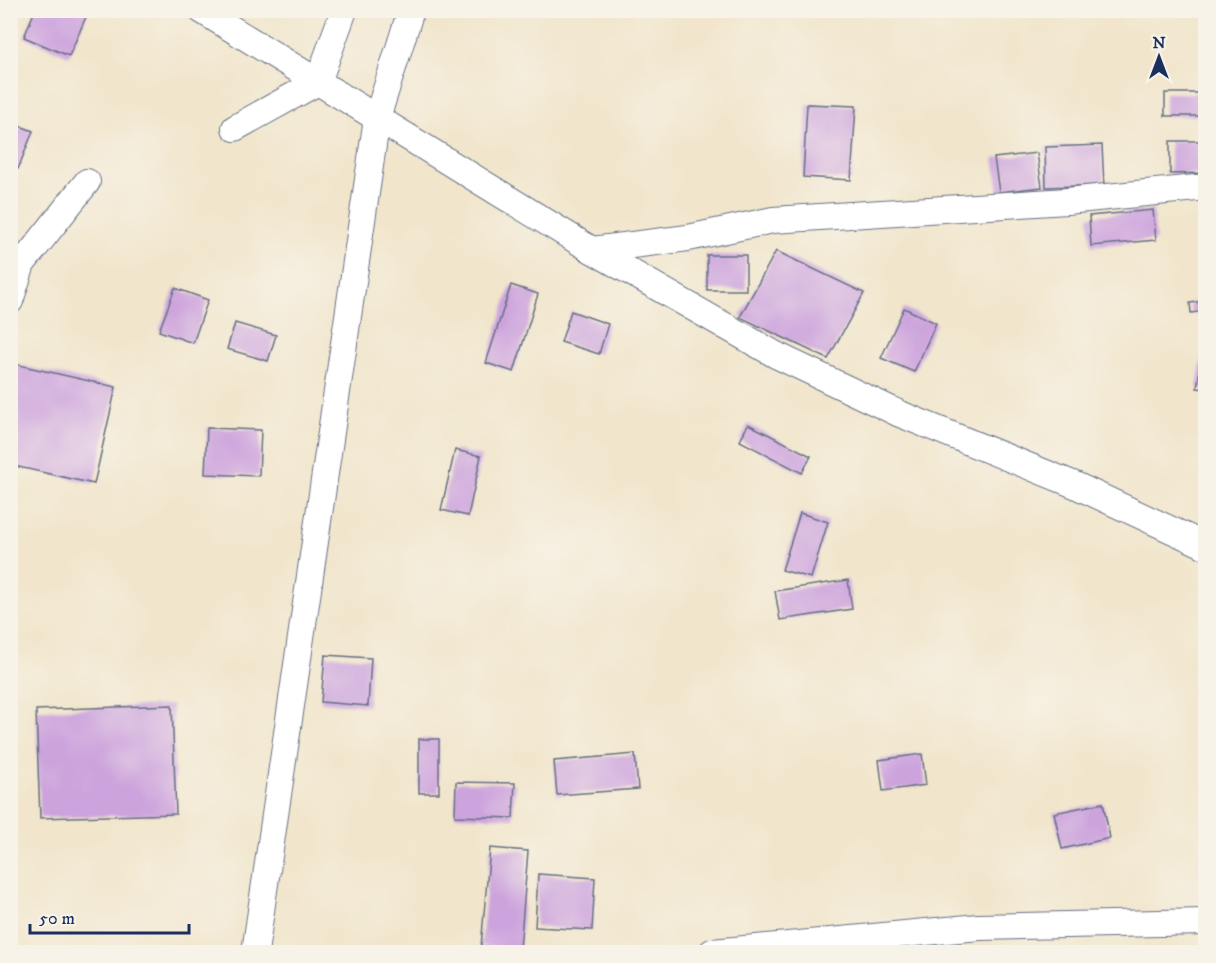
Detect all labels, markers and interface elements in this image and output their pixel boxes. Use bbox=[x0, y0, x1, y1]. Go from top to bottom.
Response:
north arrow bbox=[1129, 27, 1189, 87]
text: N bbox=[1152, 33, 1166, 53]
scale bar bbox=[30, 897, 189, 935]
text: 50 m bbox=[39, 908, 75, 930]

